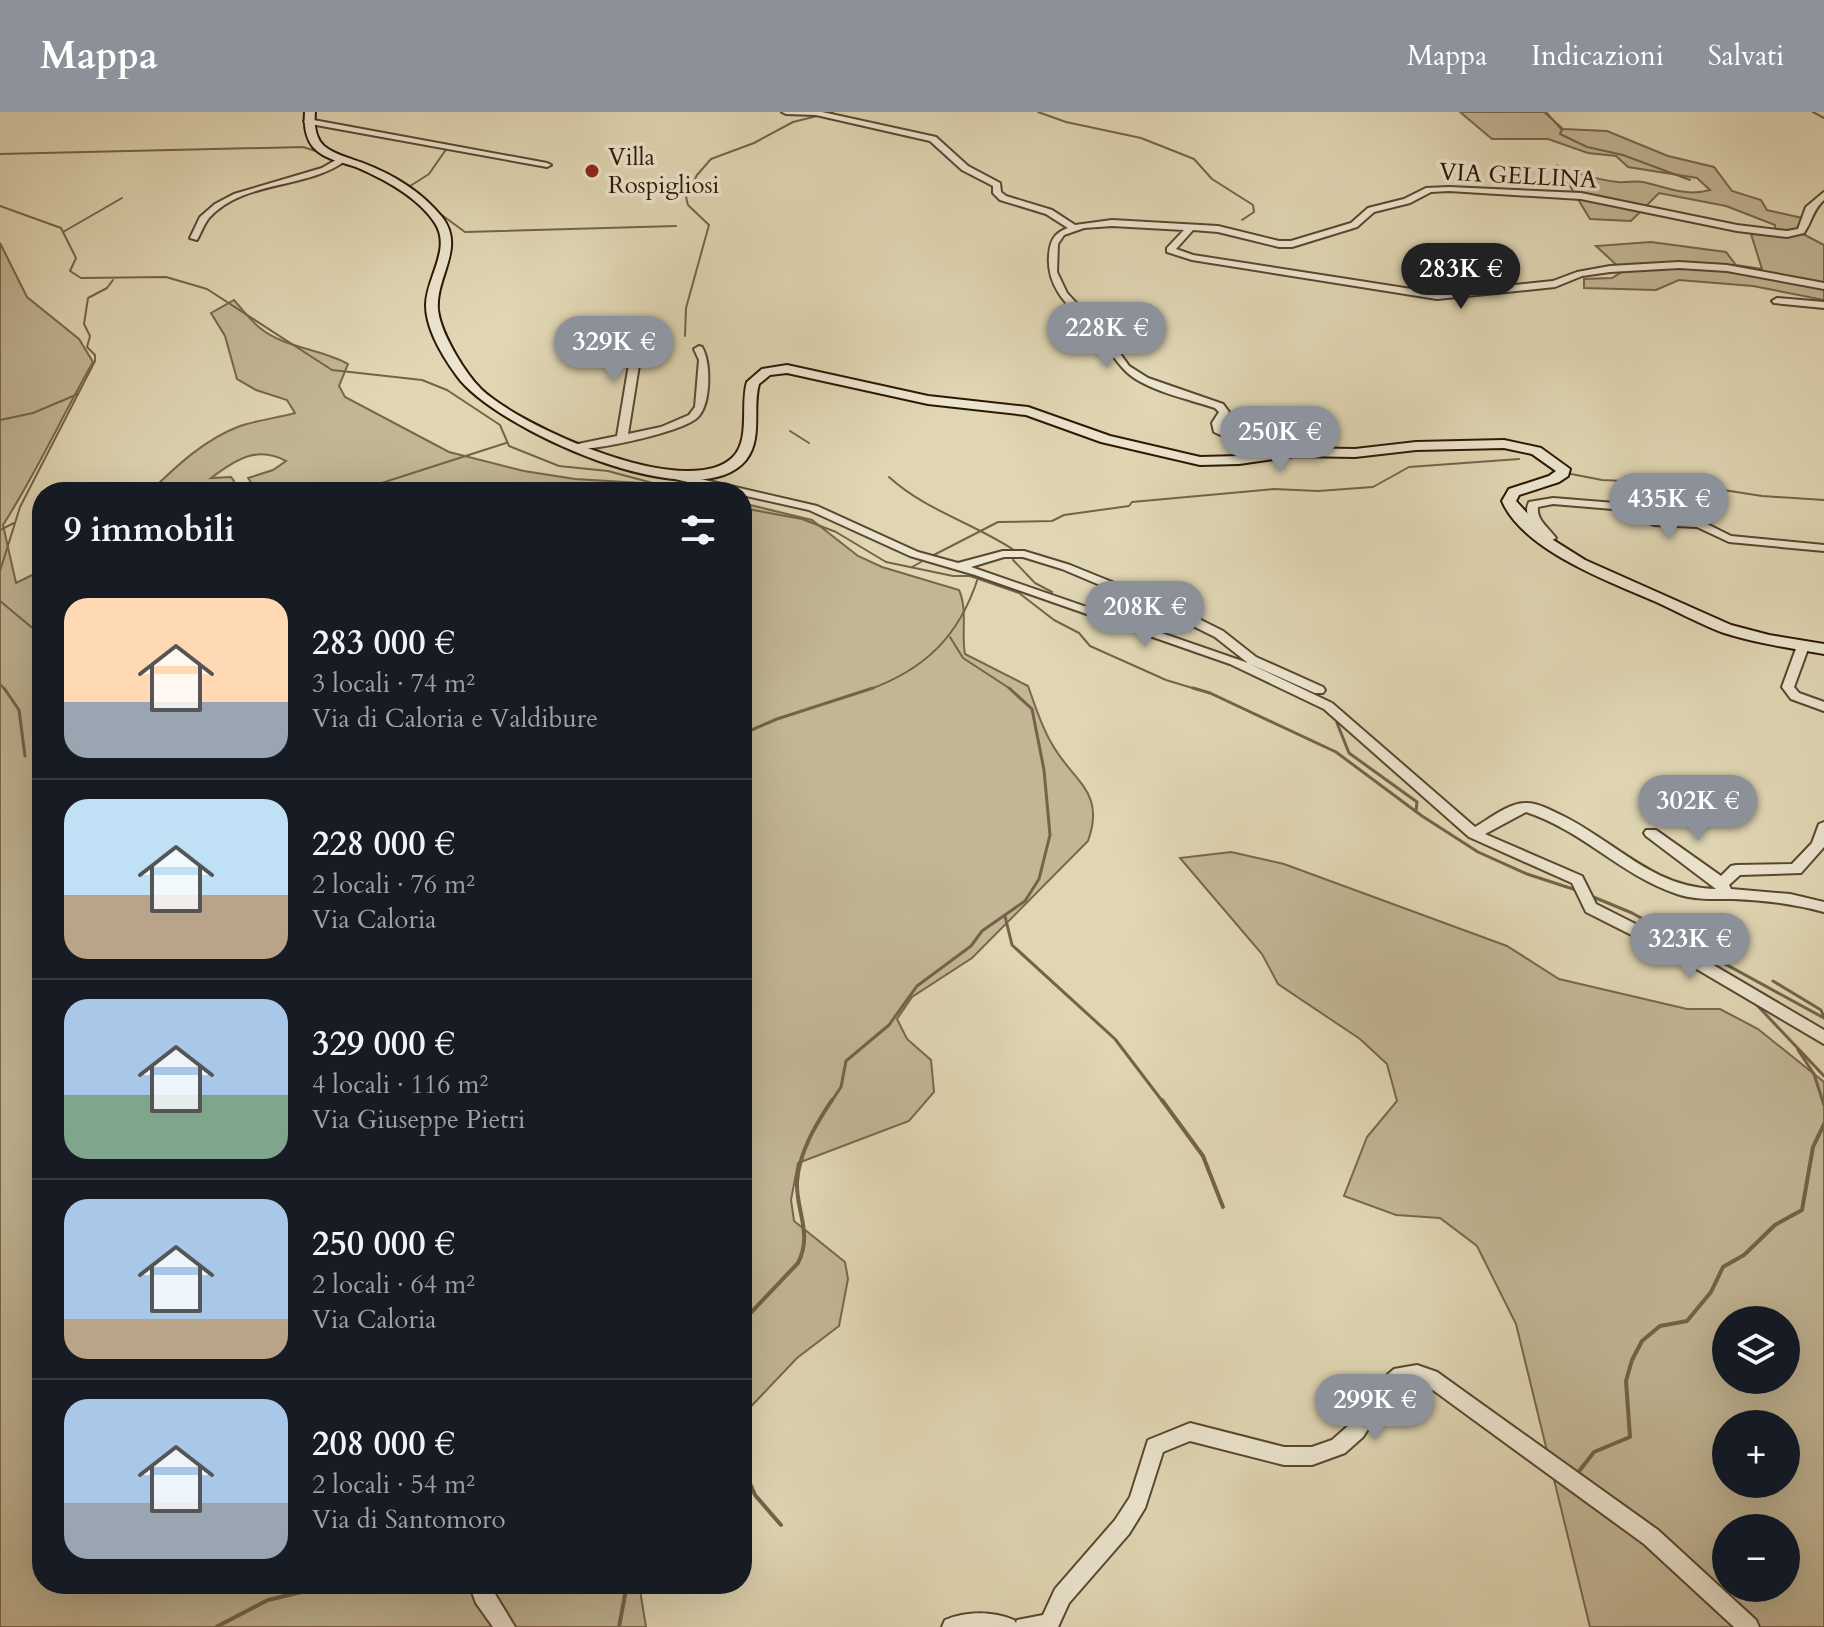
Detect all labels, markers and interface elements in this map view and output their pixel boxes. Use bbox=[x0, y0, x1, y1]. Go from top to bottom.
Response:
text: Mappa bbox=[40, 30, 158, 82]
text: Mappa bbox=[1407, 37, 1487, 75]
text: Indicazioni bbox=[1531, 37, 1664, 75]
text: Salvati bbox=[1708, 37, 1784, 75]
place label: Villa Rospigliosi bbox=[608, 141, 719, 202]
street label: VIA GELLINA bbox=[1438, 155, 1599, 197]
marker: Villa Rospigliosi bbox=[583, 162, 601, 180]
pin: 283K € bbox=[1396, 243, 1526, 311]
text: 283K € bbox=[1419, 251, 1503, 286]
pin: 228K € bbox=[1042, 302, 1172, 370]
text: 228K € bbox=[1065, 310, 1149, 345]
pin: 329K € bbox=[549, 316, 679, 384]
text: 329K € bbox=[572, 324, 656, 359]
pin: 250K € bbox=[1215, 406, 1345, 474]
text: 250K € bbox=[1238, 414, 1322, 449]
pin: 435K € bbox=[1604, 473, 1734, 541]
text: 435K € bbox=[1627, 481, 1711, 516]
text: 9 immobili bbox=[64, 507, 235, 553]
icon: filters bbox=[676, 508, 720, 552]
pin: 208K € bbox=[1080, 581, 1210, 649]
text: 208K € bbox=[1103, 589, 1187, 624]
text: 283 000 € bbox=[312, 620, 455, 666]
icon: home bbox=[128, 630, 224, 726]
text: 3 locali · 74 m² bbox=[312, 666, 475, 701]
text: Via di Caloria e Valdibure bbox=[312, 701, 598, 736]
pin: 302K € bbox=[1633, 775, 1763, 843]
text: 302K € bbox=[1656, 783, 1740, 818]
text: 228 000 € bbox=[312, 821, 455, 867]
icon: home bbox=[128, 831, 224, 927]
text: 2 locali · 76 m² bbox=[312, 867, 475, 902]
text: Via Caloria bbox=[312, 902, 436, 937]
pin: 323K € bbox=[1625, 913, 1755, 981]
text: 323K € bbox=[1648, 921, 1732, 956]
text: 329 000 € bbox=[312, 1021, 455, 1067]
icon: home bbox=[128, 1031, 224, 1127]
text: 4 locali · 116 m² bbox=[312, 1067, 488, 1102]
text: Via Giuseppe Pietri bbox=[312, 1102, 525, 1137]
text: 250 000 € bbox=[312, 1221, 455, 1267]
icon: home bbox=[128, 1231, 224, 1327]
text: 2 locali · 64 m² bbox=[312, 1267, 475, 1302]
text: Via Caloria bbox=[312, 1302, 436, 1337]
map controls bbox=[1712, 1306, 1800, 1602]
button: layers bbox=[1712, 1306, 1800, 1394]
pin: 299K € bbox=[1310, 1374, 1440, 1442]
text: 299K € bbox=[1333, 1382, 1417, 1417]
button: + bbox=[1712, 1410, 1800, 1498]
text: 208 000 € bbox=[312, 1421, 455, 1467]
icon: home bbox=[128, 1431, 224, 1527]
text: 2 locali · 54 m² bbox=[312, 1467, 475, 1502]
text: Via di Santomoro bbox=[312, 1502, 506, 1537]
button: − bbox=[1712, 1514, 1800, 1602]

